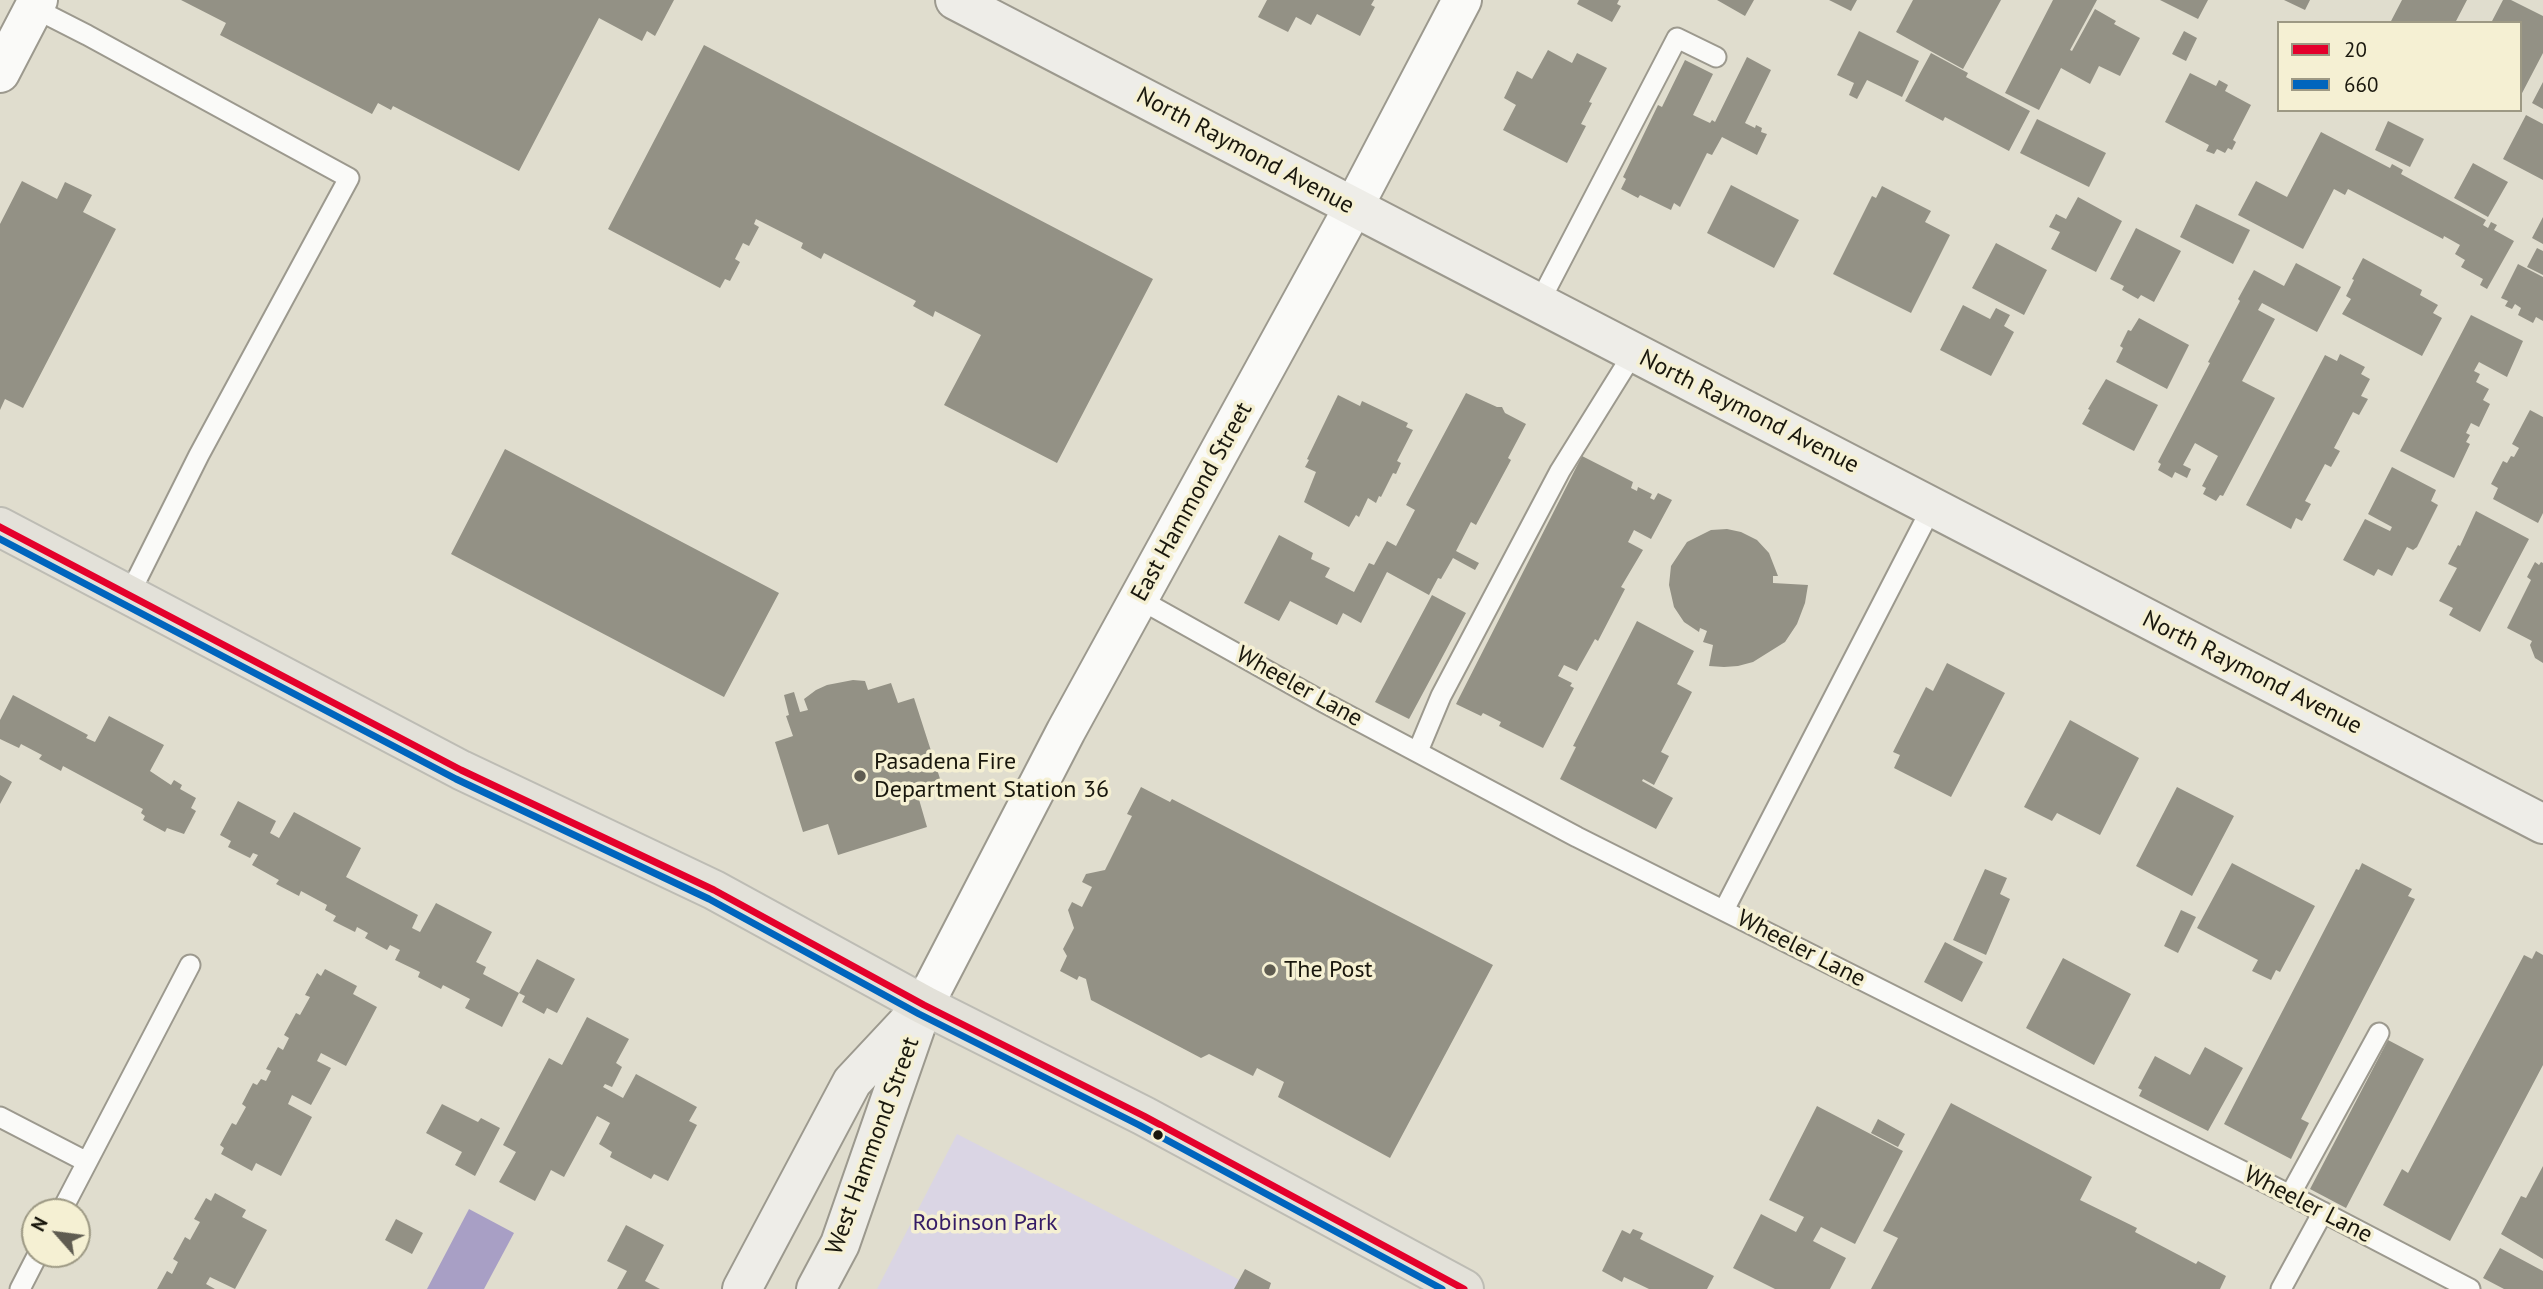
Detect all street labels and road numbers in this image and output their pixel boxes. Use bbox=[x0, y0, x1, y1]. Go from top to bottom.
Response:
street label: North Raymond Avenue bbox=[1131, 81, 1359, 221]
street label: North Raymond Avenue bbox=[1634, 344, 1864, 480]
street label: East Hammond Street bbox=[1125, 397, 1259, 607]
street label: North Raymond Avenue bbox=[2137, 605, 2367, 741]
street label: Wheeler Lane bbox=[1231, 640, 1367, 734]
street label: Wheeler Lane bbox=[1732, 904, 1870, 994]
street label: West Hammond Street bbox=[820, 1033, 926, 1259]
street label: Wheeler Lane bbox=[2239, 1160, 2377, 1250]

